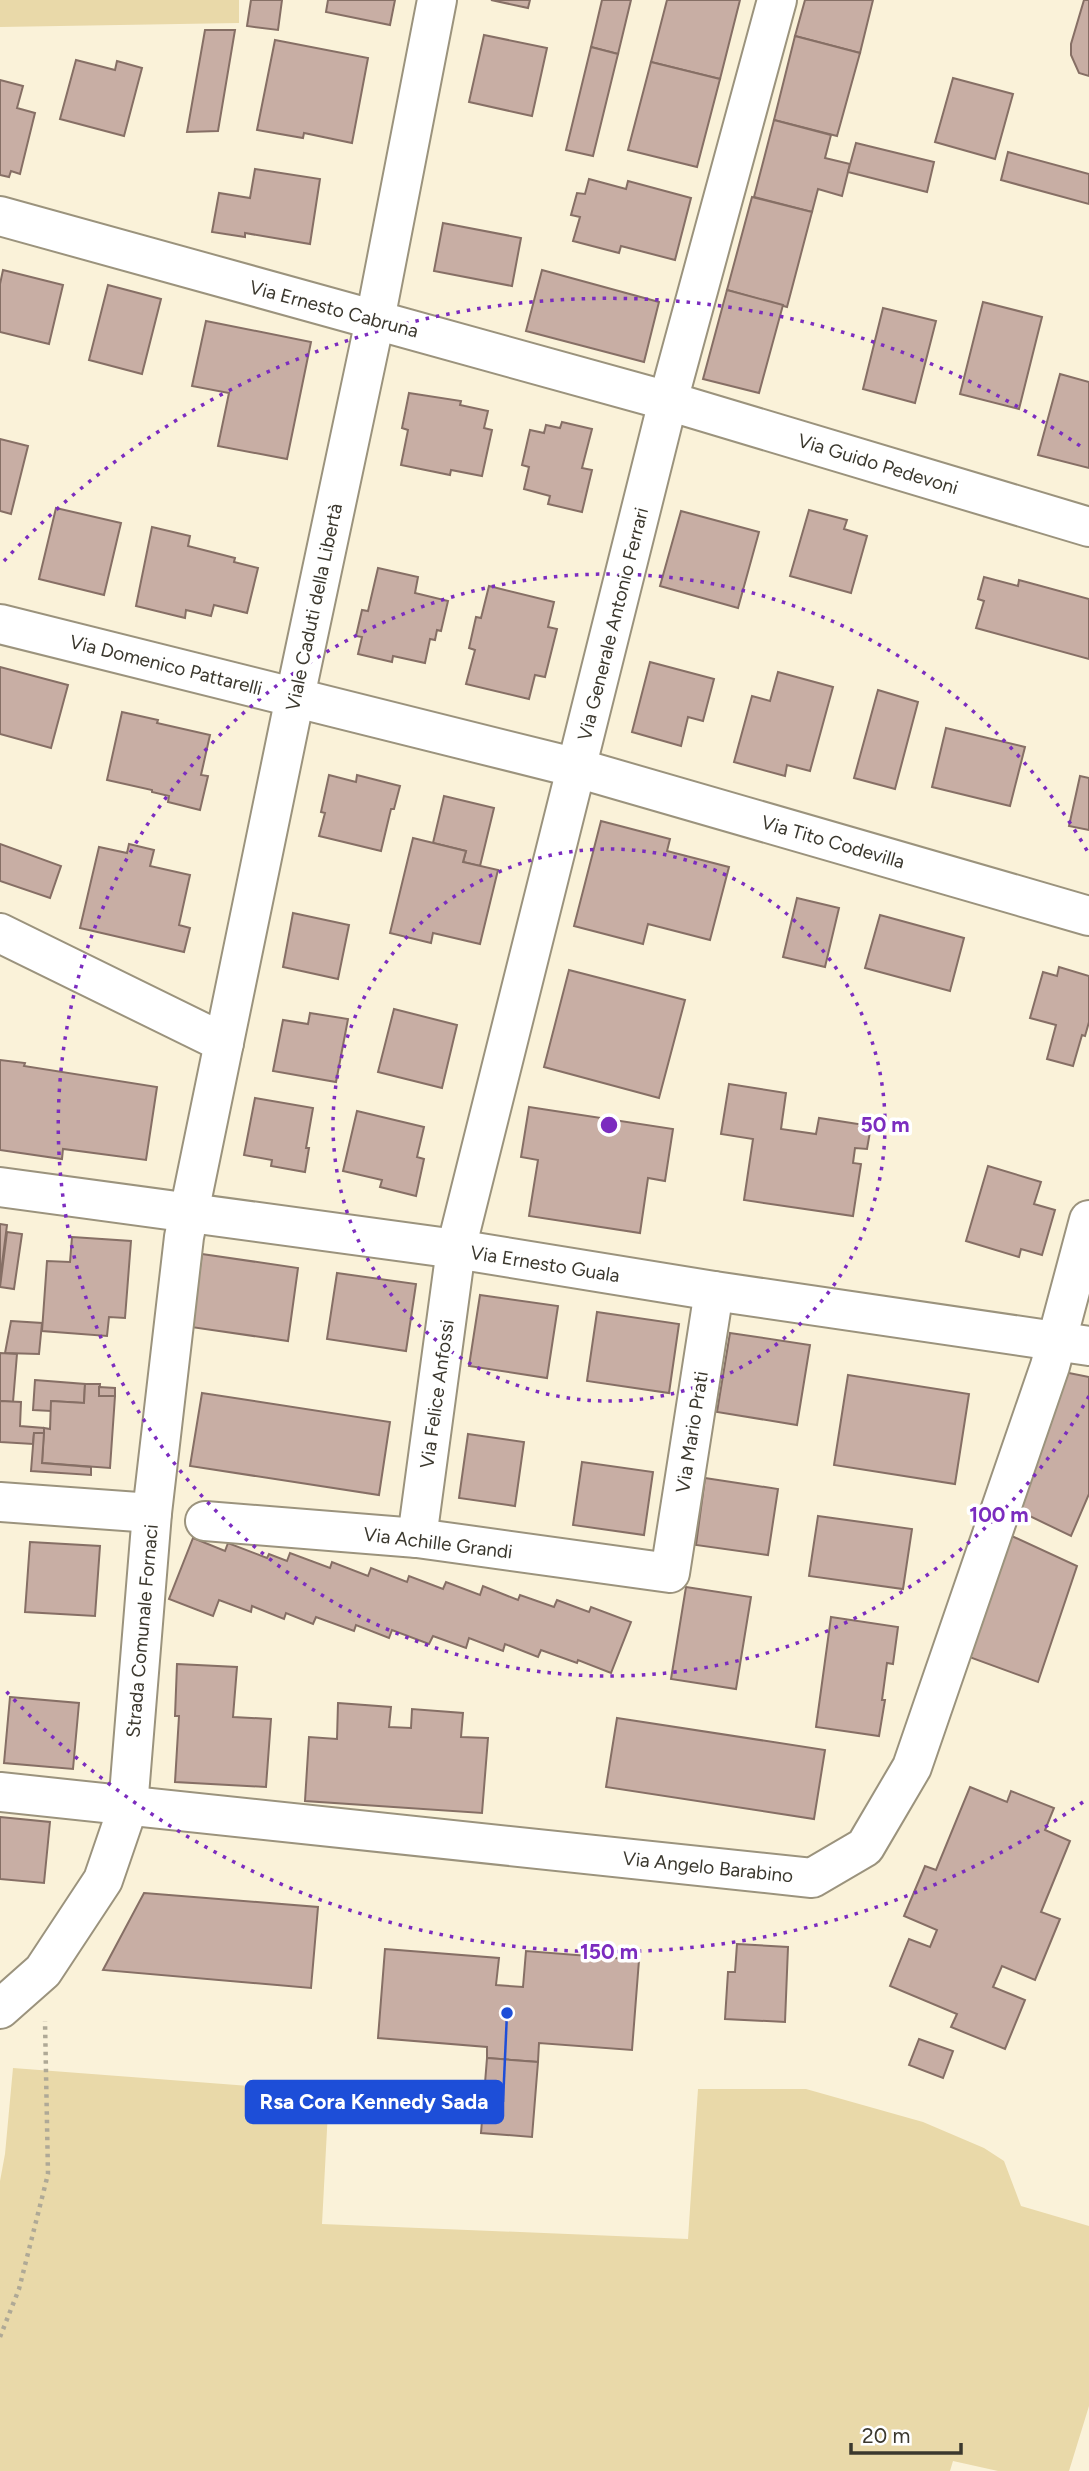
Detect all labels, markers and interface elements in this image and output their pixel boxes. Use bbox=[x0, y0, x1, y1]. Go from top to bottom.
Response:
street label: Via Ernesto Cabruna bbox=[247, 275, 421, 343]
street label: Via Guido Pedevoni bbox=[795, 429, 961, 499]
street label: Viale Caduti della Libertà bbox=[281, 501, 347, 713]
street label: Via Generale Antonio Ferrari bbox=[573, 505, 653, 743]
street label: Via Domenico Pattarelli bbox=[67, 630, 265, 700]
street label: Via Tito Codevilla bbox=[759, 811, 907, 873]
text: 50 m bbox=[860, 1112, 910, 1137]
centre of rings bbox=[597, 1113, 621, 1137]
street label: Via Ernesto Guala bbox=[469, 1241, 621, 1287]
street label: Via Felice Anfossi bbox=[415, 1318, 459, 1470]
street label: Via Mario Prati bbox=[671, 1370, 713, 1494]
text: 100 m bbox=[969, 1502, 1029, 1527]
street label: Via Achille Grandi bbox=[362, 1522, 514, 1564]
street label: Strada Comunale Fornaci bbox=[121, 1523, 163, 1739]
street label: Via Angelo Barabino bbox=[622, 1847, 794, 1887]
text: 150 m bbox=[580, 1939, 638, 1964]
callout: Rsa Cora Kennedy Sada bbox=[246, 2081, 503, 2123]
text: Rsa Cora Kennedy Sada bbox=[260, 2089, 488, 2114]
scale bar bbox=[851, 2412, 961, 2456]
text: 20 m bbox=[862, 2423, 910, 2448]

